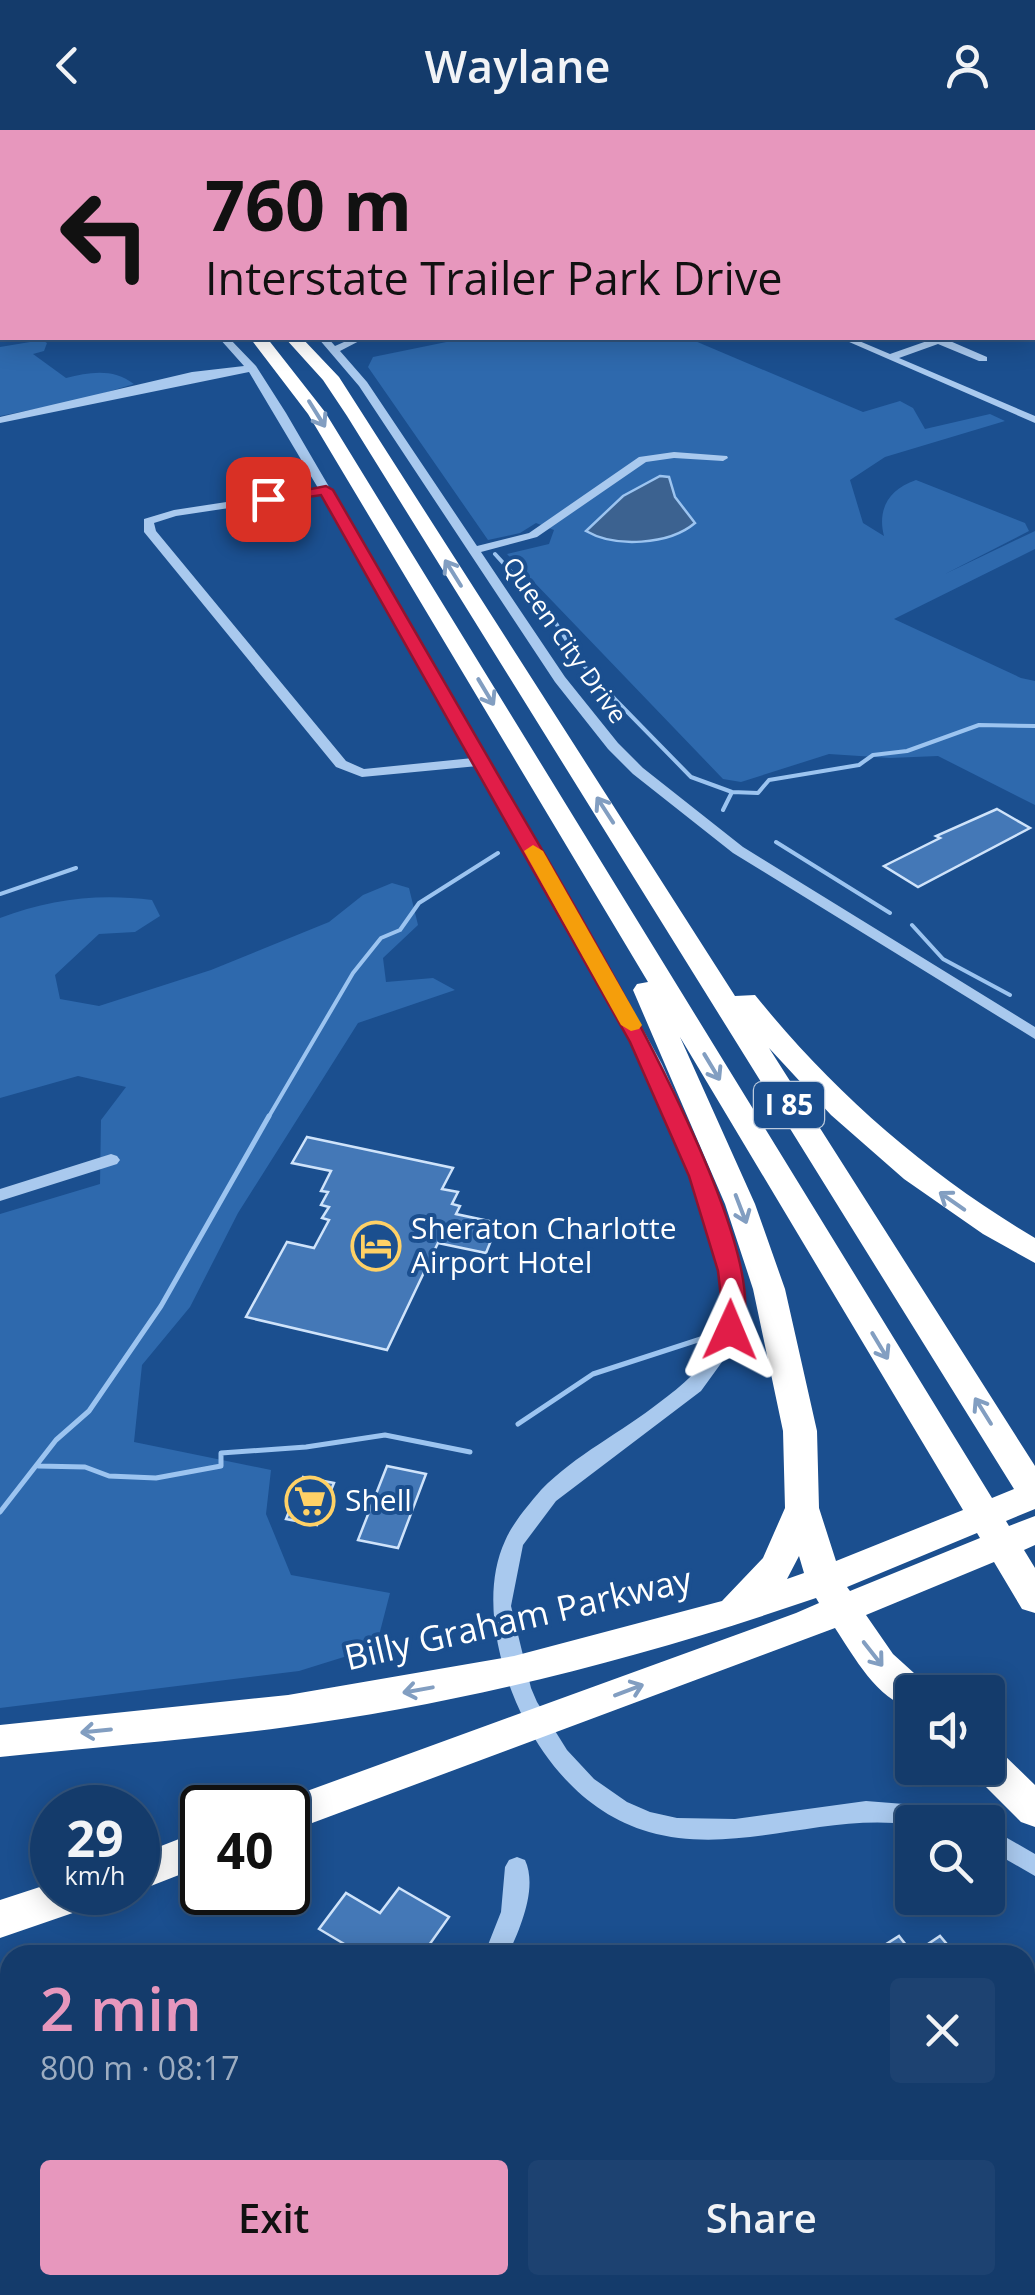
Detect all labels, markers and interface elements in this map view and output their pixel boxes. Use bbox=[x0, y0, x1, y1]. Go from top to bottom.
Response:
text: Waylane bbox=[425, 35, 610, 96]
icon: back bbox=[40, 38, 95, 93]
icon: person bbox=[940, 38, 995, 93]
text: 760 m bbox=[205, 156, 412, 252]
icon: left bbox=[40, 170, 170, 300]
text: Interstate Trailer Park Drive bbox=[205, 247, 783, 308]
one-way arrow bbox=[307, 399, 328, 428]
pin bbox=[226, 457, 311, 542]
icon: arrive bbox=[241, 472, 296, 527]
street label: Queen City Drive bbox=[496, 549, 636, 729]
one-way arrow bbox=[443, 560, 464, 588]
one-way arrow bbox=[475, 677, 496, 706]
one-way arrow bbox=[594, 797, 615, 825]
one-way arrow bbox=[702, 1052, 722, 1081]
road number: I 85 bbox=[754, 1082, 824, 1128]
one-way arrow bbox=[939, 1191, 967, 1212]
one-way arrow bbox=[734, 1193, 752, 1224]
place label: Sheraton Charlotte Airport Hotel bbox=[411, 1207, 677, 1282]
hotel icon: Sheraton Charlotte Airport Hotel bbox=[350, 1220, 402, 1272]
position arrow bbox=[678, 1278, 782, 1382]
one-way arrow bbox=[870, 1331, 890, 1360]
one-way arrow bbox=[972, 1398, 993, 1426]
supermarket icon: Shell bbox=[284, 1475, 336, 1527]
place label: Shell bbox=[345, 1479, 412, 1520]
street label: Billy Graham Parkway bbox=[340, 1555, 696, 1680]
one-way arrow bbox=[862, 1641, 884, 1667]
map controls bbox=[895, 1675, 1005, 1915]
button: sound bbox=[895, 1675, 1005, 1785]
one-way arrow bbox=[614, 1680, 644, 1698]
one-way arrow bbox=[402, 1681, 435, 1700]
one-way arrow bbox=[80, 1721, 112, 1740]
speed limit sign: 40 bbox=[180, 1785, 310, 1915]
text: 29 bbox=[66, 1804, 124, 1872]
button: search bbox=[895, 1805, 1005, 1915]
text: km/h bbox=[65, 1858, 125, 1892]
text: 2 min bbox=[40, 1967, 202, 2049]
button: close bbox=[890, 1978, 995, 2083]
text: 800 m · 08:17 bbox=[40, 2046, 239, 2089]
button: Exit bbox=[40, 2160, 508, 2275]
button: Share bbox=[528, 2160, 995, 2275]

